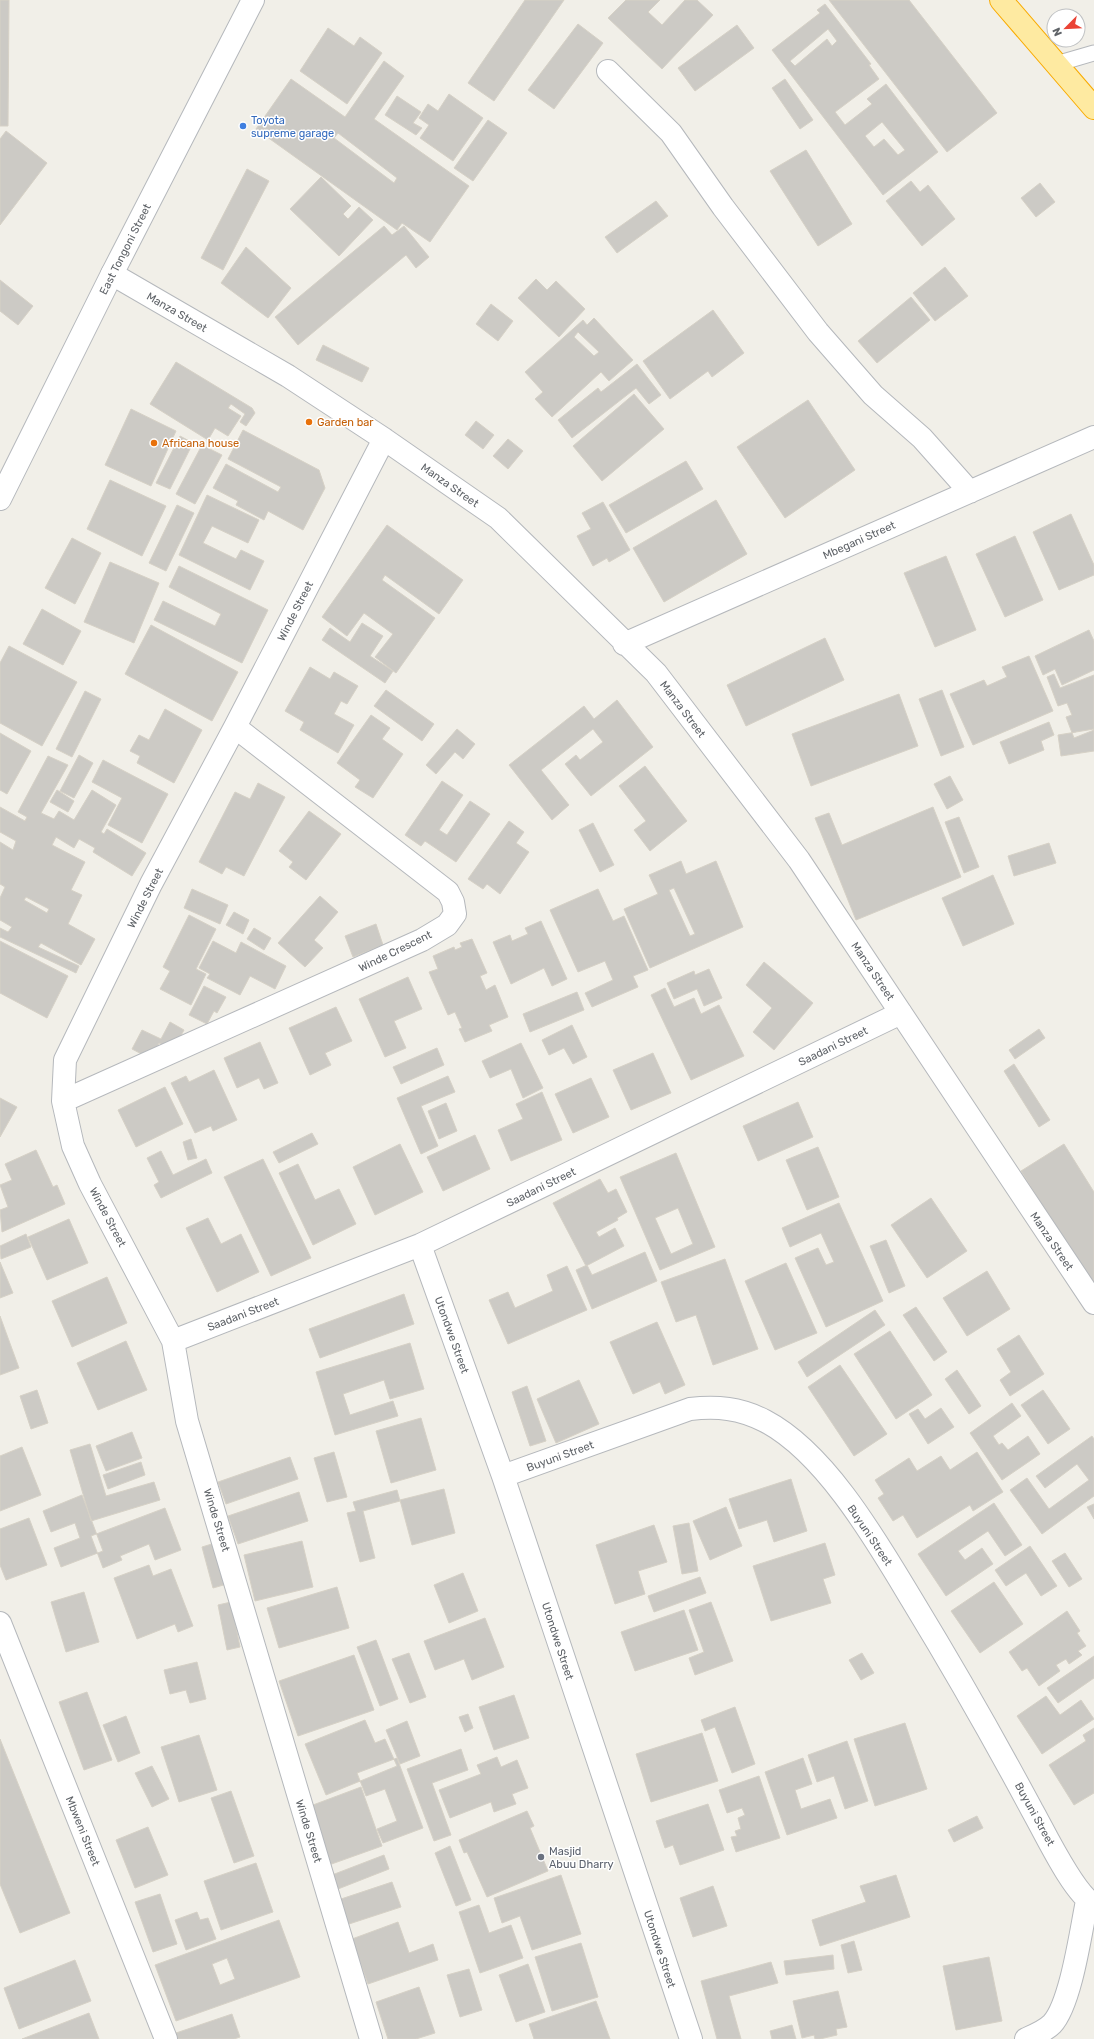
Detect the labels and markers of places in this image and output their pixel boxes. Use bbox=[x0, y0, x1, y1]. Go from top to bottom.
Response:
place label: Toyota supreme garage bbox=[251, 114, 334, 140]
marker: Toyota supreme garage bbox=[238, 121, 248, 131]
place label: Garden bar bbox=[317, 416, 374, 429]
marker: Garden bar bbox=[304, 417, 314, 427]
place label: Africana house bbox=[162, 437, 239, 450]
marker: Africana house bbox=[149, 438, 159, 448]
place label: Masjid Abuu Dharry bbox=[549, 1845, 614, 1871]
marker: Masjid Abuu Dharry bbox=[536, 1852, 546, 1862]

